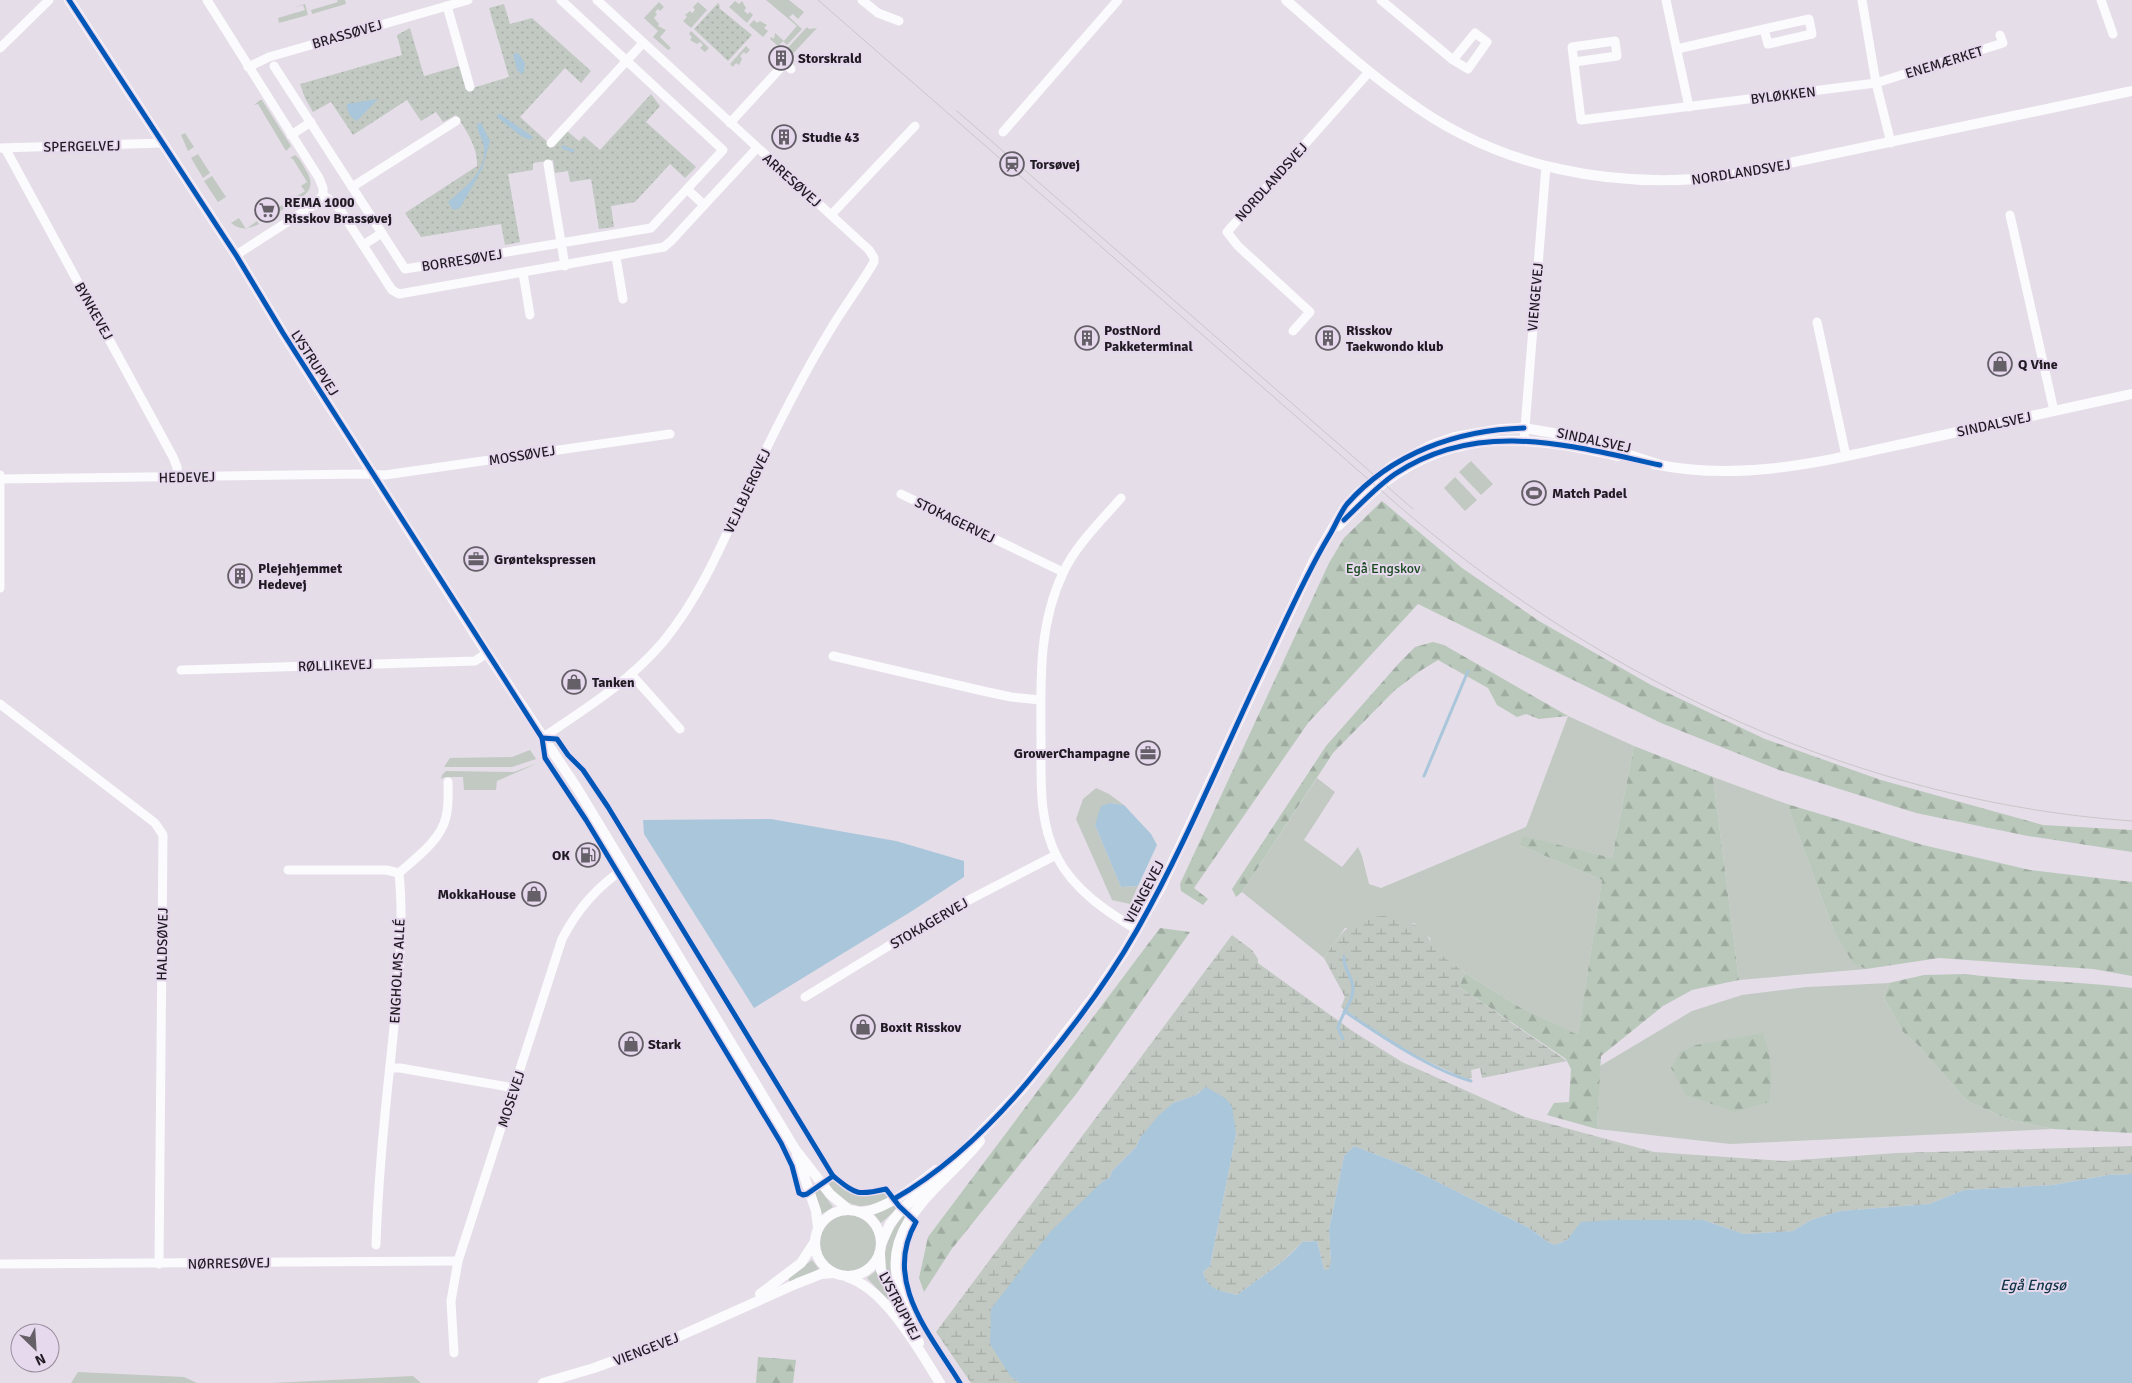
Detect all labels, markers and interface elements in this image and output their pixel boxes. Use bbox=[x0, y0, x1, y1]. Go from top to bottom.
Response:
street label: BRASSØVEJ bbox=[310, 16, 384, 53]
street label: ENEMÆRKET bbox=[1903, 43, 1985, 82]
building icon: Storskrald bbox=[768, 45, 794, 71]
place label: Storskrald bbox=[798, 50, 862, 67]
street label: BYLØKKEN bbox=[1750, 83, 1817, 108]
building icon: Studie 43 bbox=[771, 124, 797, 150]
place label: Studie 43 bbox=[802, 129, 860, 146]
street label: SPERGELVEJ bbox=[43, 137, 121, 156]
street label: NORDLANDSVEJ bbox=[1232, 139, 1311, 225]
street label: ARRESØVEJ bbox=[759, 150, 824, 211]
station icon: Torsøvej bbox=[999, 151, 1025, 177]
place label: Torsøvej bbox=[1030, 156, 1080, 173]
street label: NORDLANDSVEJ bbox=[1690, 156, 1792, 189]
place label: REMA 1000 Risskov Brassøvej bbox=[284, 194, 392, 227]
supermarket icon: REMA 1000 Risskov Brassøvej bbox=[254, 197, 280, 223]
street label: BORRESØVEJ bbox=[421, 246, 504, 275]
street label: VIENGEVEJ bbox=[1524, 262, 1547, 332]
street label: BYNKEVEJ bbox=[71, 279, 116, 343]
place label: PostNord Pakketerminal bbox=[1104, 322, 1193, 355]
place label: Risskov Taekwondo klub bbox=[1346, 322, 1444, 355]
building icon: PostNord Pakketerminal bbox=[1074, 325, 1100, 351]
building icon: Risskov Taekwondo klub bbox=[1315, 325, 1341, 351]
street label: LYSTRUPVEJ bbox=[287, 327, 342, 399]
shop icon: Q Vine bbox=[1987, 351, 2013, 377]
place label: Q Vine bbox=[2018, 356, 2058, 373]
street label: SINDALSVEJ bbox=[1955, 408, 2033, 441]
street label: SINDALSVEJ bbox=[1555, 424, 1633, 457]
street label: MOSSØVEJ bbox=[487, 442, 557, 469]
street label: VEJLBJERGVEJ bbox=[720, 446, 774, 536]
street label: HEDEVEJ bbox=[159, 469, 215, 486]
sports icon: Match Padel bbox=[1521, 480, 1547, 506]
place label: Match Padel bbox=[1552, 485, 1628, 502]
street label: STOKAGERVEJ bbox=[912, 494, 998, 547]
office icon: Grøntekspressen bbox=[463, 546, 489, 572]
place label: Grøntekspressen bbox=[494, 551, 596, 568]
place label: Plejehjemmet Hedevej bbox=[258, 560, 343, 593]
park label: Egå Engskov bbox=[1346, 560, 1421, 577]
building icon: Plejehjemmet Hedevej bbox=[227, 563, 253, 589]
street label: RØLLIKEVEJ bbox=[297, 656, 373, 675]
shop icon: Tanken bbox=[561, 669, 587, 695]
place label: Tanken bbox=[592, 674, 635, 691]
office icon: GrowerChampagne bbox=[1135, 740, 1161, 766]
place label: GrowerChampagne bbox=[1014, 745, 1130, 762]
fuel station icon: OK bbox=[575, 842, 601, 868]
place label: OK bbox=[552, 847, 570, 864]
street label: VIENGEVEJ bbox=[1121, 858, 1168, 927]
shop icon: MokkaHouse bbox=[521, 881, 547, 907]
place label: MokkaHouse bbox=[437, 886, 516, 903]
street label: STOKAGERVEJ bbox=[887, 894, 971, 953]
street label: HALDSØVEJ bbox=[153, 907, 172, 981]
street label: ENGHOLMS ALLÉ bbox=[386, 918, 409, 1024]
shop icon: Boxit Risskov bbox=[850, 1014, 876, 1040]
place label: Boxit Risskov bbox=[880, 1019, 962, 1036]
shop icon: Stark bbox=[618, 1031, 644, 1057]
place label: Stark bbox=[648, 1036, 682, 1053]
street label: MOSEVEJ bbox=[494, 1069, 529, 1130]
street label: NØRRESØVEJ bbox=[188, 1254, 270, 1273]
street label: LYSTRUPVEJ bbox=[875, 1269, 924, 1343]
water label: Egå Engsø bbox=[2000, 1276, 2067, 1294]
north arrow bbox=[10, 1323, 60, 1373]
street label: VIENGEVEJ bbox=[611, 1329, 681, 1370]
text: N bbox=[32, 1350, 48, 1369]

